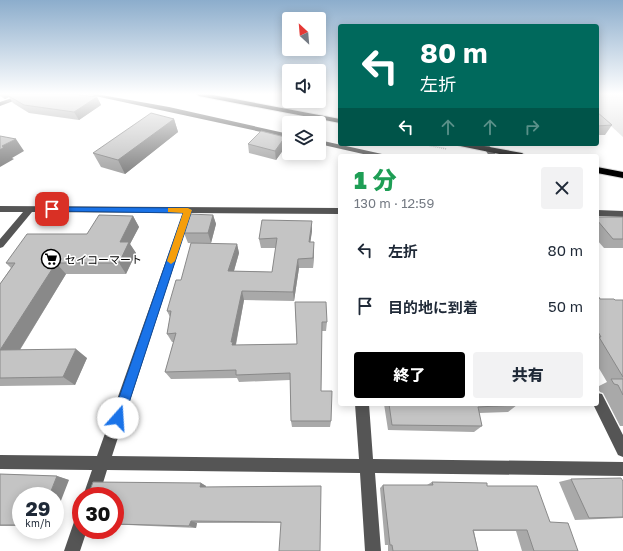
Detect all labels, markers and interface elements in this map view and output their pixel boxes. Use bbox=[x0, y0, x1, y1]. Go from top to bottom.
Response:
north arrow bbox=[282, 12, 326, 56]
map controls bbox=[282, 12, 326, 160]
text: 80 m bbox=[420, 36, 488, 69]
icon: left bbox=[354, 40, 406, 92]
button: sound bbox=[282, 64, 326, 108]
text: 左折 bbox=[420, 73, 456, 95]
button: layers bbox=[282, 116, 326, 160]
icon: left bbox=[395, 116, 417, 138]
icon: ahead bbox=[437, 116, 459, 138]
icon: ahead bbox=[479, 116, 501, 138]
icon: right bbox=[521, 116, 543, 138]
text: 1 分 bbox=[354, 165, 397, 194]
button: close bbox=[541, 167, 583, 209]
pin bbox=[35, 192, 69, 226]
text: 130 m · 12:59 bbox=[354, 195, 434, 211]
icon: arrive bbox=[41, 198, 63, 220]
icon: left bbox=[354, 239, 376, 261]
text: 80 m bbox=[548, 241, 583, 259]
text: 左折 bbox=[388, 242, 418, 260]
supermarket icon: セイコーマート bbox=[40, 248, 62, 270]
place label: セイコーマート bbox=[65, 253, 142, 266]
icon: arrive bbox=[354, 295, 376, 317]
text: 50 m bbox=[548, 297, 583, 315]
text: 目的地に到着 bbox=[388, 298, 478, 316]
button: 終了 bbox=[354, 352, 465, 398]
button: 共有 bbox=[473, 352, 583, 398]
position arrow bbox=[97, 397, 139, 439]
speed limit sign: 30 bbox=[72, 487, 124, 539]
text: 29 bbox=[26, 496, 50, 520]
text: km/h bbox=[25, 517, 51, 529]

